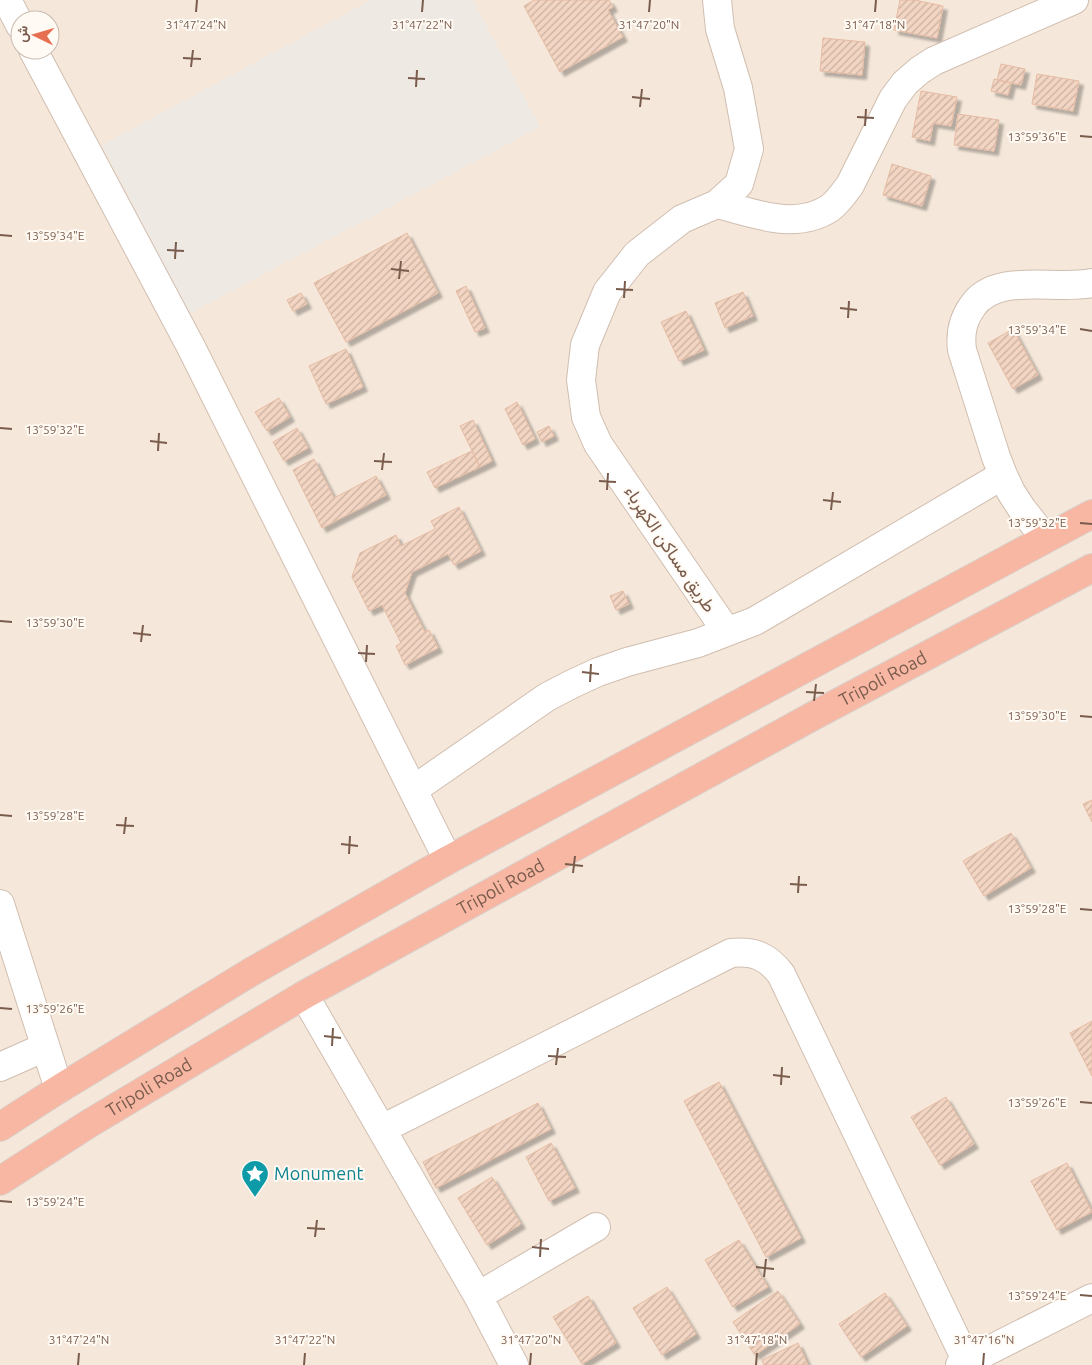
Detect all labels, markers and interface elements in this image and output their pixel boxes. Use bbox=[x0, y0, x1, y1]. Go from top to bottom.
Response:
north arrow bbox=[10, 10, 60, 60]
text: 31°47'24"N bbox=[166, 18, 226, 31]
text: 31°47'22"N bbox=[392, 18, 452, 31]
text: 31°47'20"N bbox=[619, 18, 679, 31]
text: 31°47'18"N bbox=[845, 18, 905, 31]
text: ش bbox=[13, 25, 32, 43]
text: 13°59'36"E bbox=[1008, 130, 1067, 143]
text: 13°59'34"E bbox=[26, 229, 85, 242]
text: 13°59'34"E bbox=[1008, 323, 1067, 336]
text: 13°59'32"E bbox=[26, 423, 85, 436]
street label: طريق مساكن الكهرباء bbox=[619, 481, 721, 617]
text: 13°59'32"E bbox=[1008, 516, 1067, 529]
text: 13°59'30"E bbox=[26, 616, 85, 629]
street label: Tripoli Road bbox=[835, 647, 930, 710]
text: 13°59'30"E bbox=[1008, 709, 1067, 722]
text: 13°59'28"E bbox=[26, 809, 85, 822]
street label: Tripoli Road bbox=[453, 854, 548, 918]
text: 13°59'28"E bbox=[1008, 902, 1067, 915]
text: 13°59'26"E bbox=[26, 1002, 85, 1015]
street label: Tripoli Road bbox=[102, 1053, 195, 1120]
text: 13°59'26"E bbox=[1008, 1096, 1067, 1109]
place icon: Monument bbox=[240, 1159, 270, 1198]
place label: Monument bbox=[274, 1163, 364, 1183]
text: 13°59'24"E bbox=[26, 1195, 85, 1208]
text: 13°59'24"E bbox=[1008, 1289, 1067, 1302]
text: 31°47'24"N bbox=[49, 1333, 109, 1346]
text: 31°47'22"N bbox=[275, 1333, 335, 1346]
text: 31°47'20"N bbox=[501, 1333, 561, 1346]
text: 31°47'18"N bbox=[727, 1333, 787, 1346]
text: 31°47'16"N bbox=[954, 1333, 1014, 1346]

